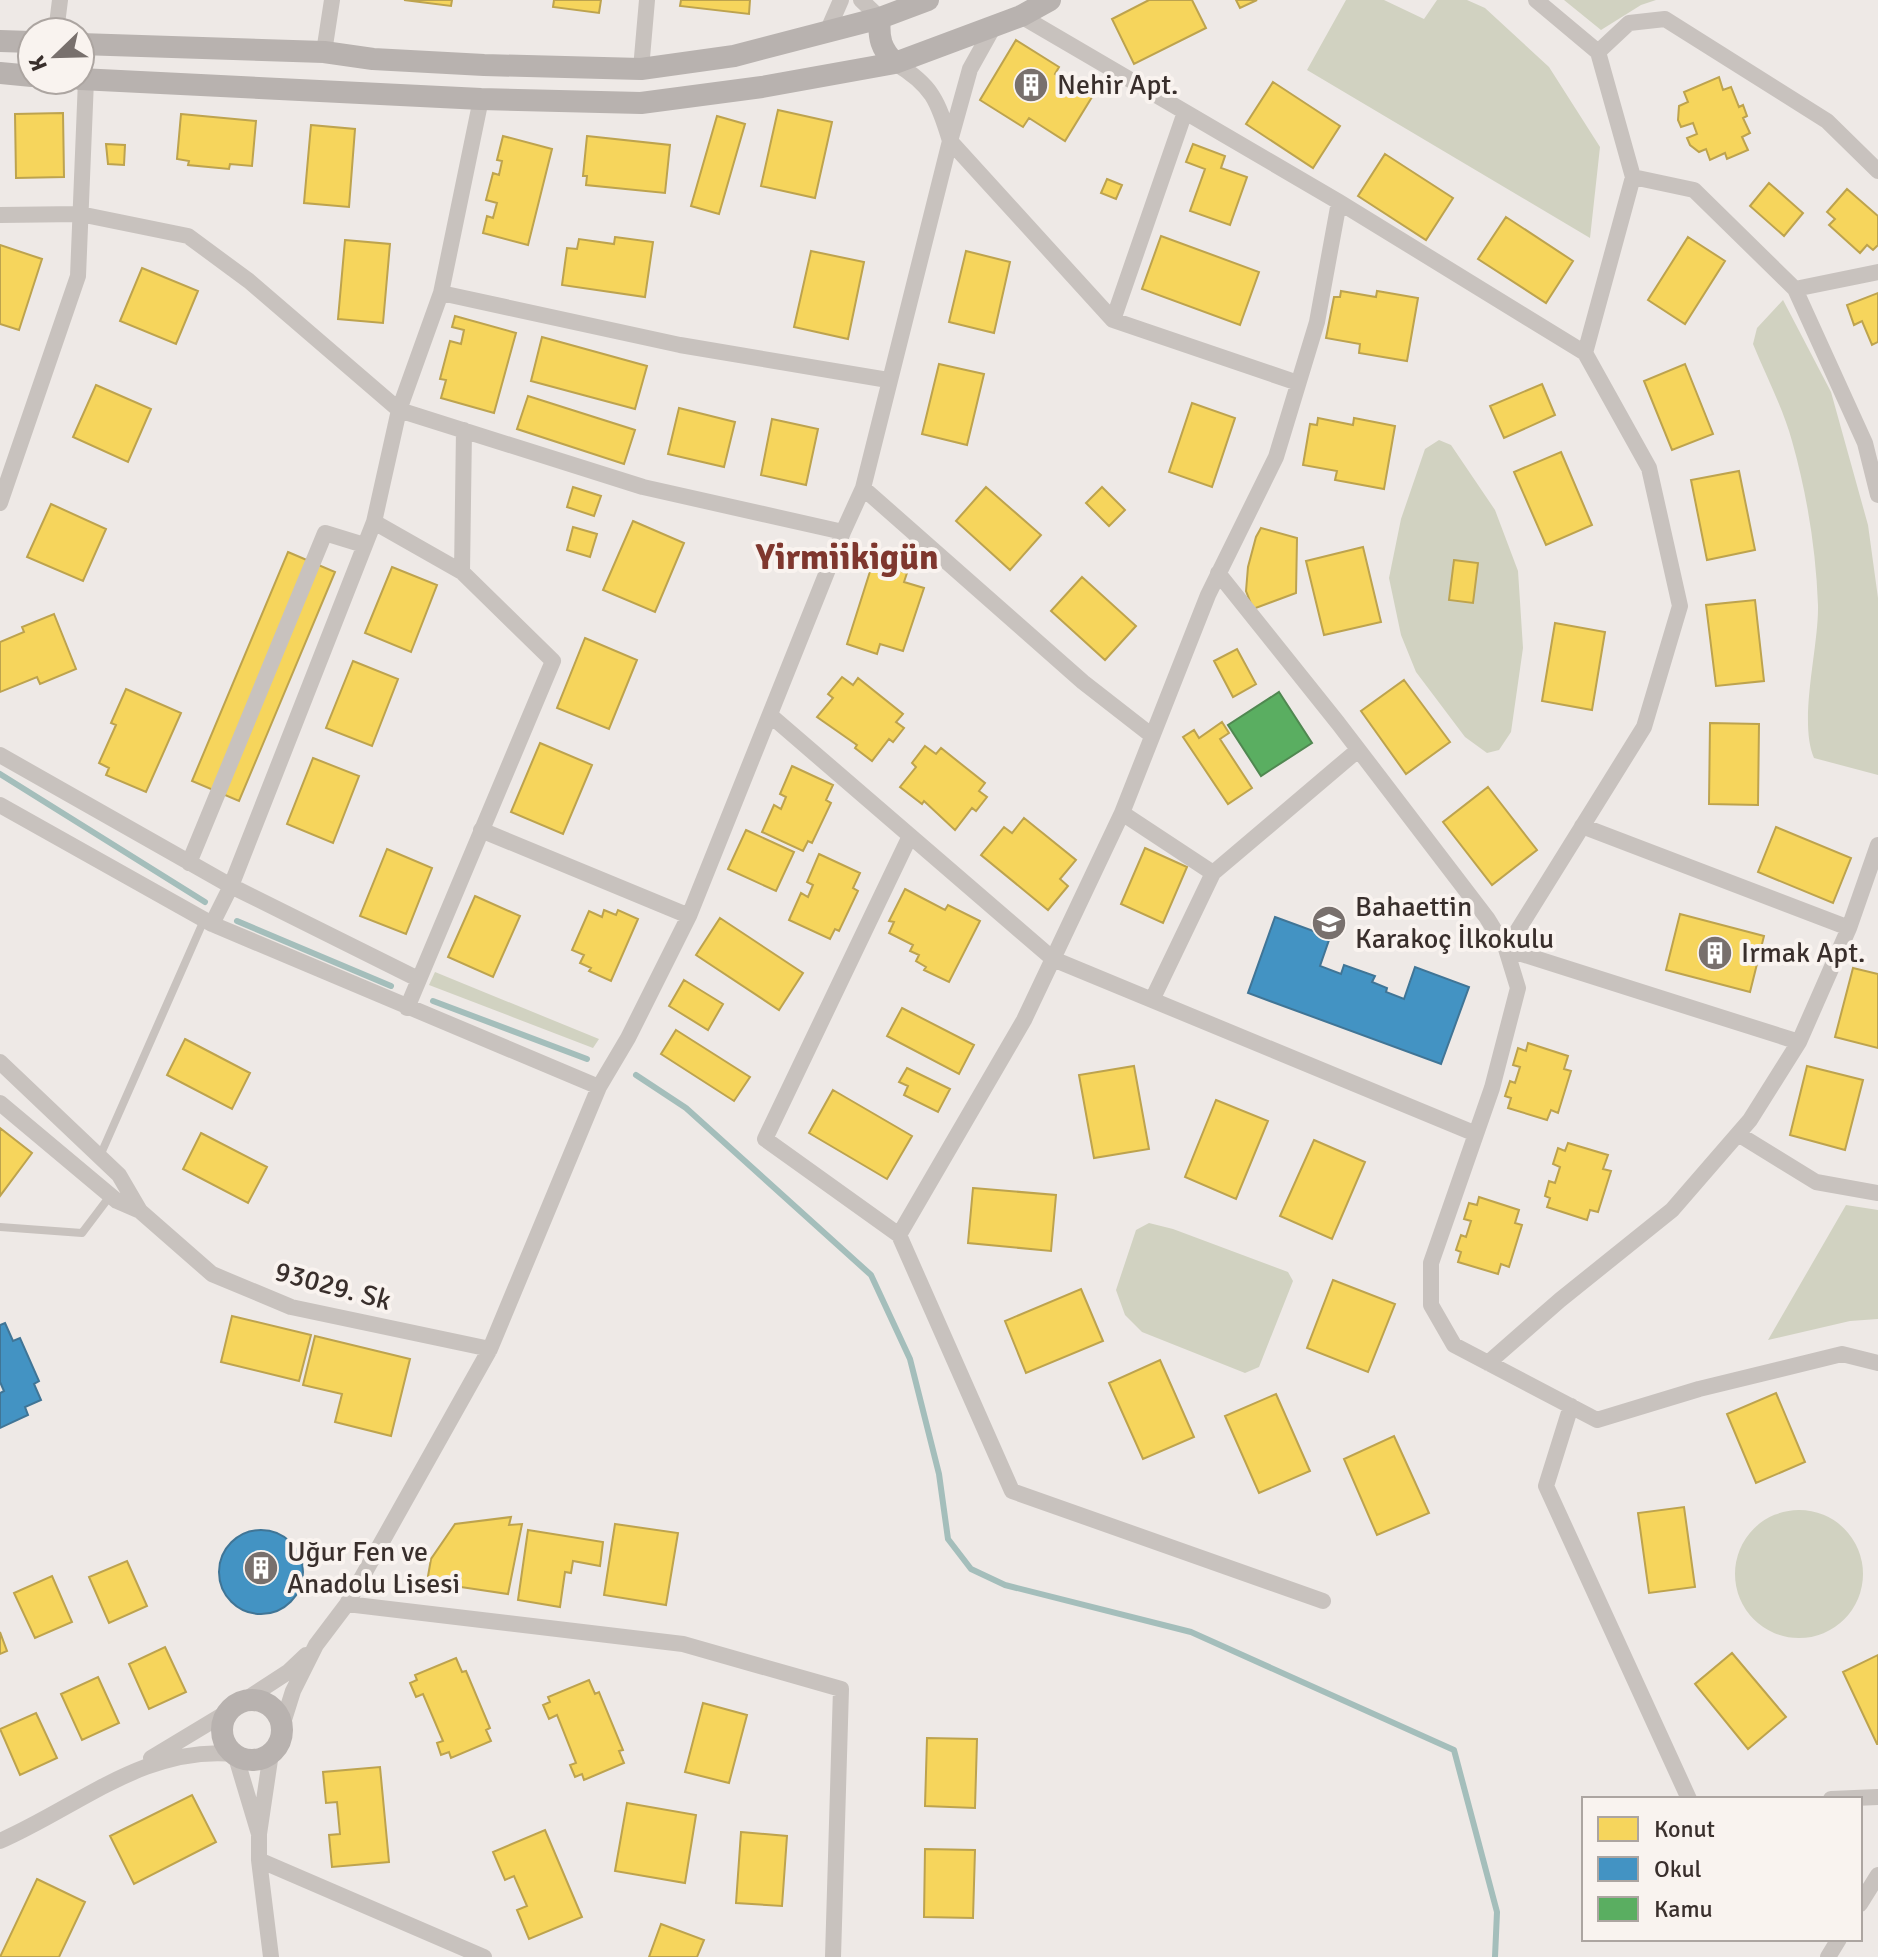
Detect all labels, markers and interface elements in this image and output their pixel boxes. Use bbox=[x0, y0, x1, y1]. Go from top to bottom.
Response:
north arrow bbox=[16, 16, 96, 96]
text: K bbox=[23, 52, 53, 75]
building icon: Nehir Apt. bbox=[1012, 66, 1050, 104]
place label: Nehir Apt. bbox=[1057, 68, 1178, 102]
district label: Yirmiikigün bbox=[754, 535, 939, 580]
place label: Bahaettin Karakoç İlkokulu bbox=[1355, 890, 1554, 956]
school or university icon: Bahaettin Karakoç İlkokulu bbox=[1310, 904, 1348, 942]
building icon: Irmak Apt. bbox=[1696, 934, 1734, 972]
place label: Irmak Apt. bbox=[1741, 936, 1865, 970]
street label: 93029. Sk bbox=[271, 1254, 395, 1318]
place label: Uğur Fen ve Anadolu Lisesi bbox=[287, 1535, 460, 1601]
building icon: Uğur Fen ve Anadolu Lisesi bbox=[242, 1549, 280, 1587]
legend bbox=[1582, 1797, 1862, 1941]
text: Konut bbox=[1654, 1814, 1715, 1844]
text: Okul bbox=[1654, 1854, 1702, 1884]
text: Kamu bbox=[1654, 1894, 1713, 1924]

